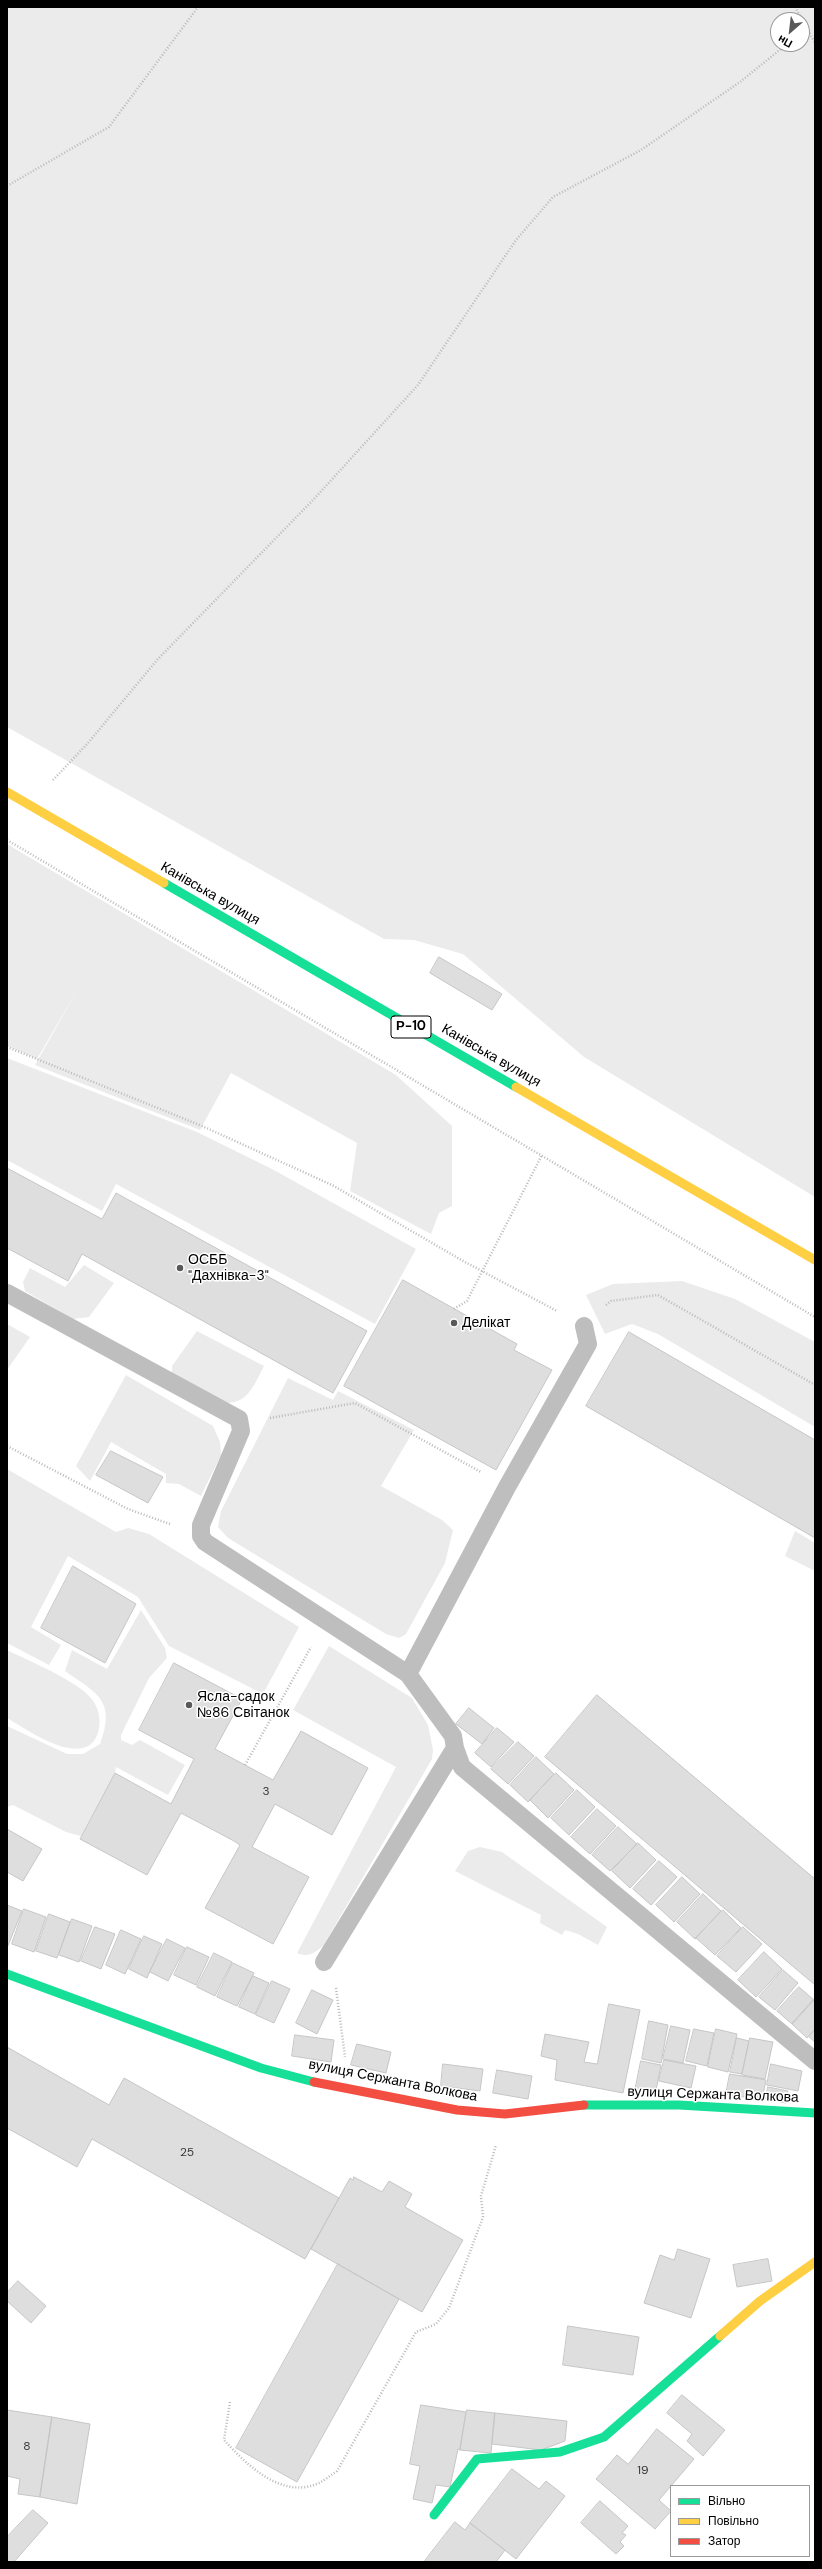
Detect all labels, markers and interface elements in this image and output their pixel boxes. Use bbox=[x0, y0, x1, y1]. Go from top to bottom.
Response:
north arrow bbox=[770, 12, 810, 52]
text: Пн bbox=[775, 32, 795, 51]
street label: Канівська вулиця bbox=[157, 859, 263, 929]
road number: Р-10 bbox=[391, 1016, 431, 1038]
street label: Канівська вулиця bbox=[438, 1021, 544, 1091]
place label: ОСББ "Дахнівка-3" bbox=[188, 1252, 269, 1284]
marker: ОСББ "Дахнівка-3" bbox=[175, 1263, 185, 1273]
place label: Делікат bbox=[462, 1315, 510, 1331]
marker: Делікат bbox=[449, 1318, 459, 1328]
place label: Ясла-садок №86 Світанок bbox=[197, 1689, 289, 1722]
marker: Ясла-садок №86 Світанок bbox=[184, 1700, 194, 1710]
house number: 3 bbox=[262, 1785, 270, 1799]
street label: вулиця Сержанта Волкова bbox=[307, 2056, 479, 2106]
street label: вулиця Сержанта Волкова bbox=[627, 2084, 799, 2106]
house number: 25 bbox=[180, 2146, 194, 2160]
house number: 8 bbox=[23, 2440, 31, 2454]
house number: 19 bbox=[637, 2464, 649, 2478]
legend bbox=[670, 2485, 810, 2557]
text: Вільно bbox=[708, 2493, 745, 2509]
text: Повільно bbox=[708, 2513, 759, 2529]
text: Затор bbox=[708, 2533, 740, 2549]

